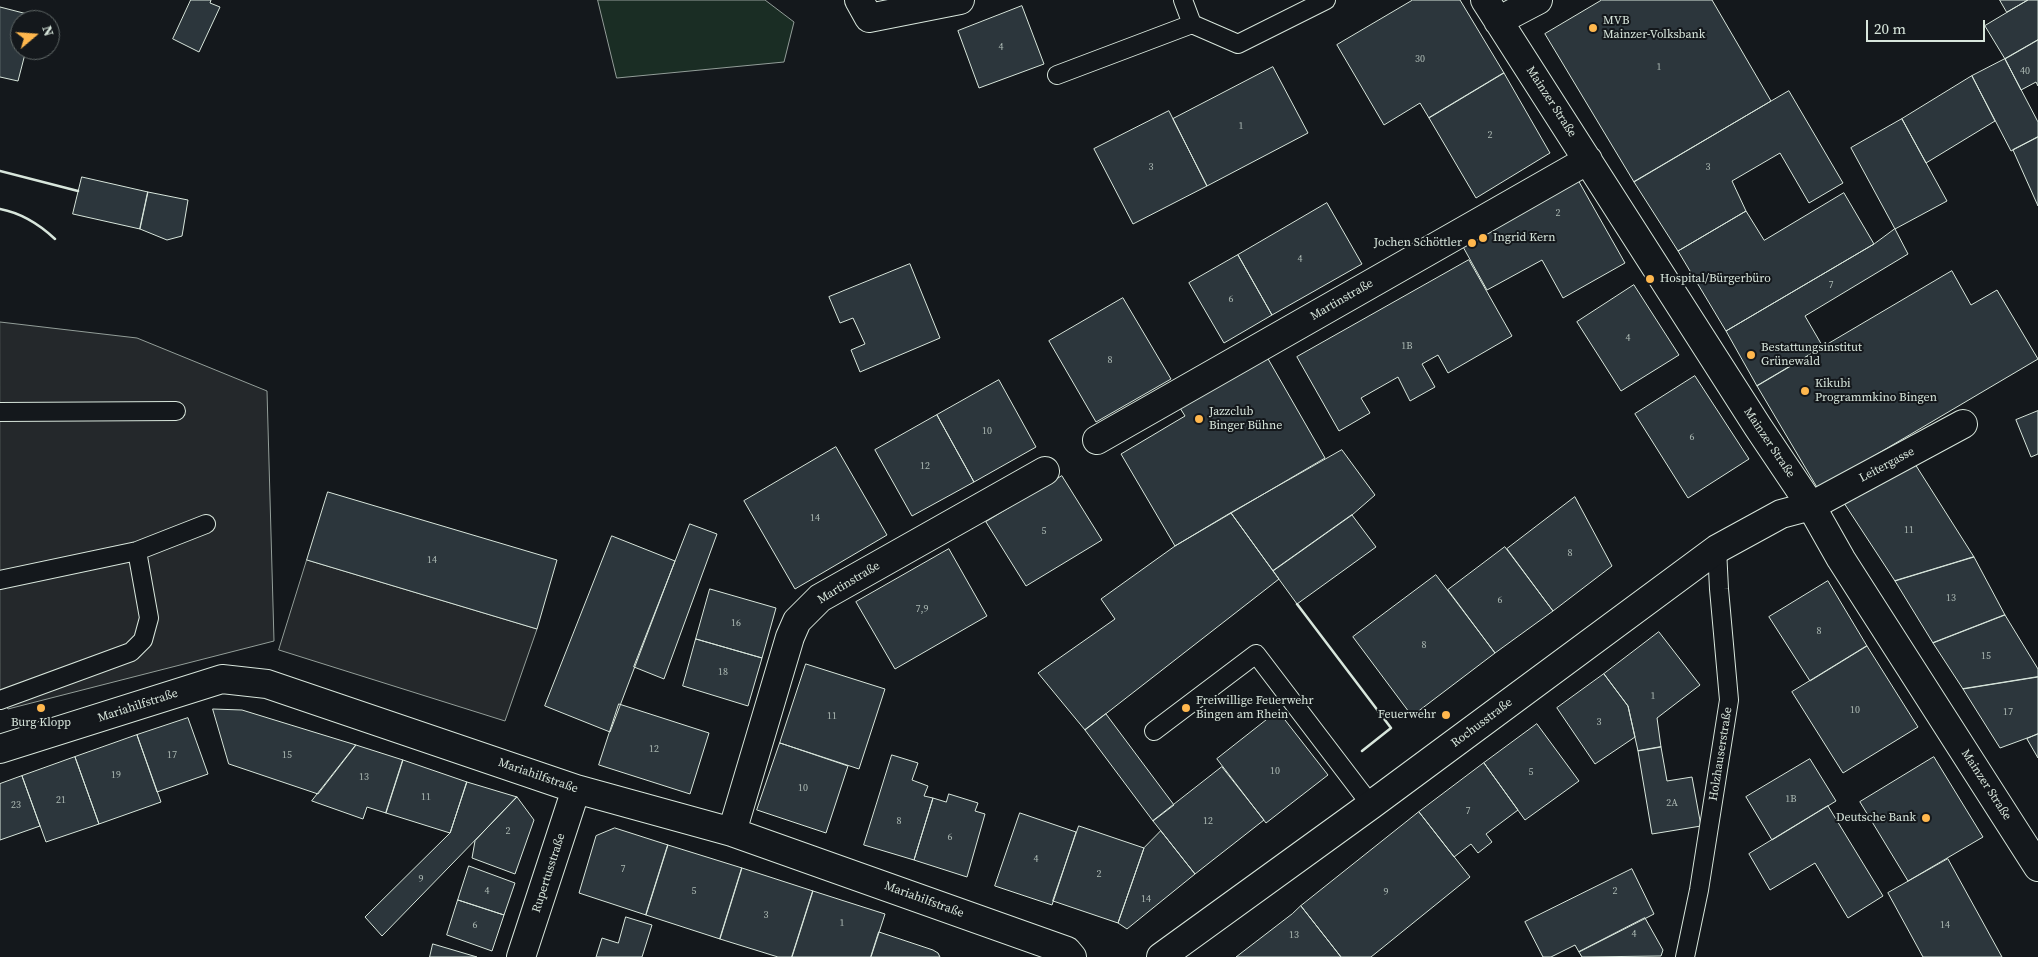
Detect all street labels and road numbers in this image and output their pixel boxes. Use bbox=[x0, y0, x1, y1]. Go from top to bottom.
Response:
street label: Mainzer Straße bbox=[1523, 64, 1579, 140]
street label: Martinstraße bbox=[1308, 276, 1376, 324]
street label: Mainzer Straße bbox=[1740, 405, 1798, 481]
street label: Leitergasse bbox=[1857, 444, 1917, 486]
street label: Martinstraße bbox=[815, 559, 883, 607]
street label: Mariahilfstraße bbox=[96, 686, 180, 726]
street label: Rochusstraße bbox=[1449, 695, 1515, 751]
street label: Holzhauserstraße bbox=[1706, 706, 1736, 802]
street label: Mainzer Straße bbox=[1958, 747, 2014, 823]
street label: Mariahilfstraße bbox=[496, 756, 580, 796]
street label: Rupertusstraße bbox=[529, 832, 569, 914]
street label: Mariahilfstraße bbox=[882, 879, 966, 921]

